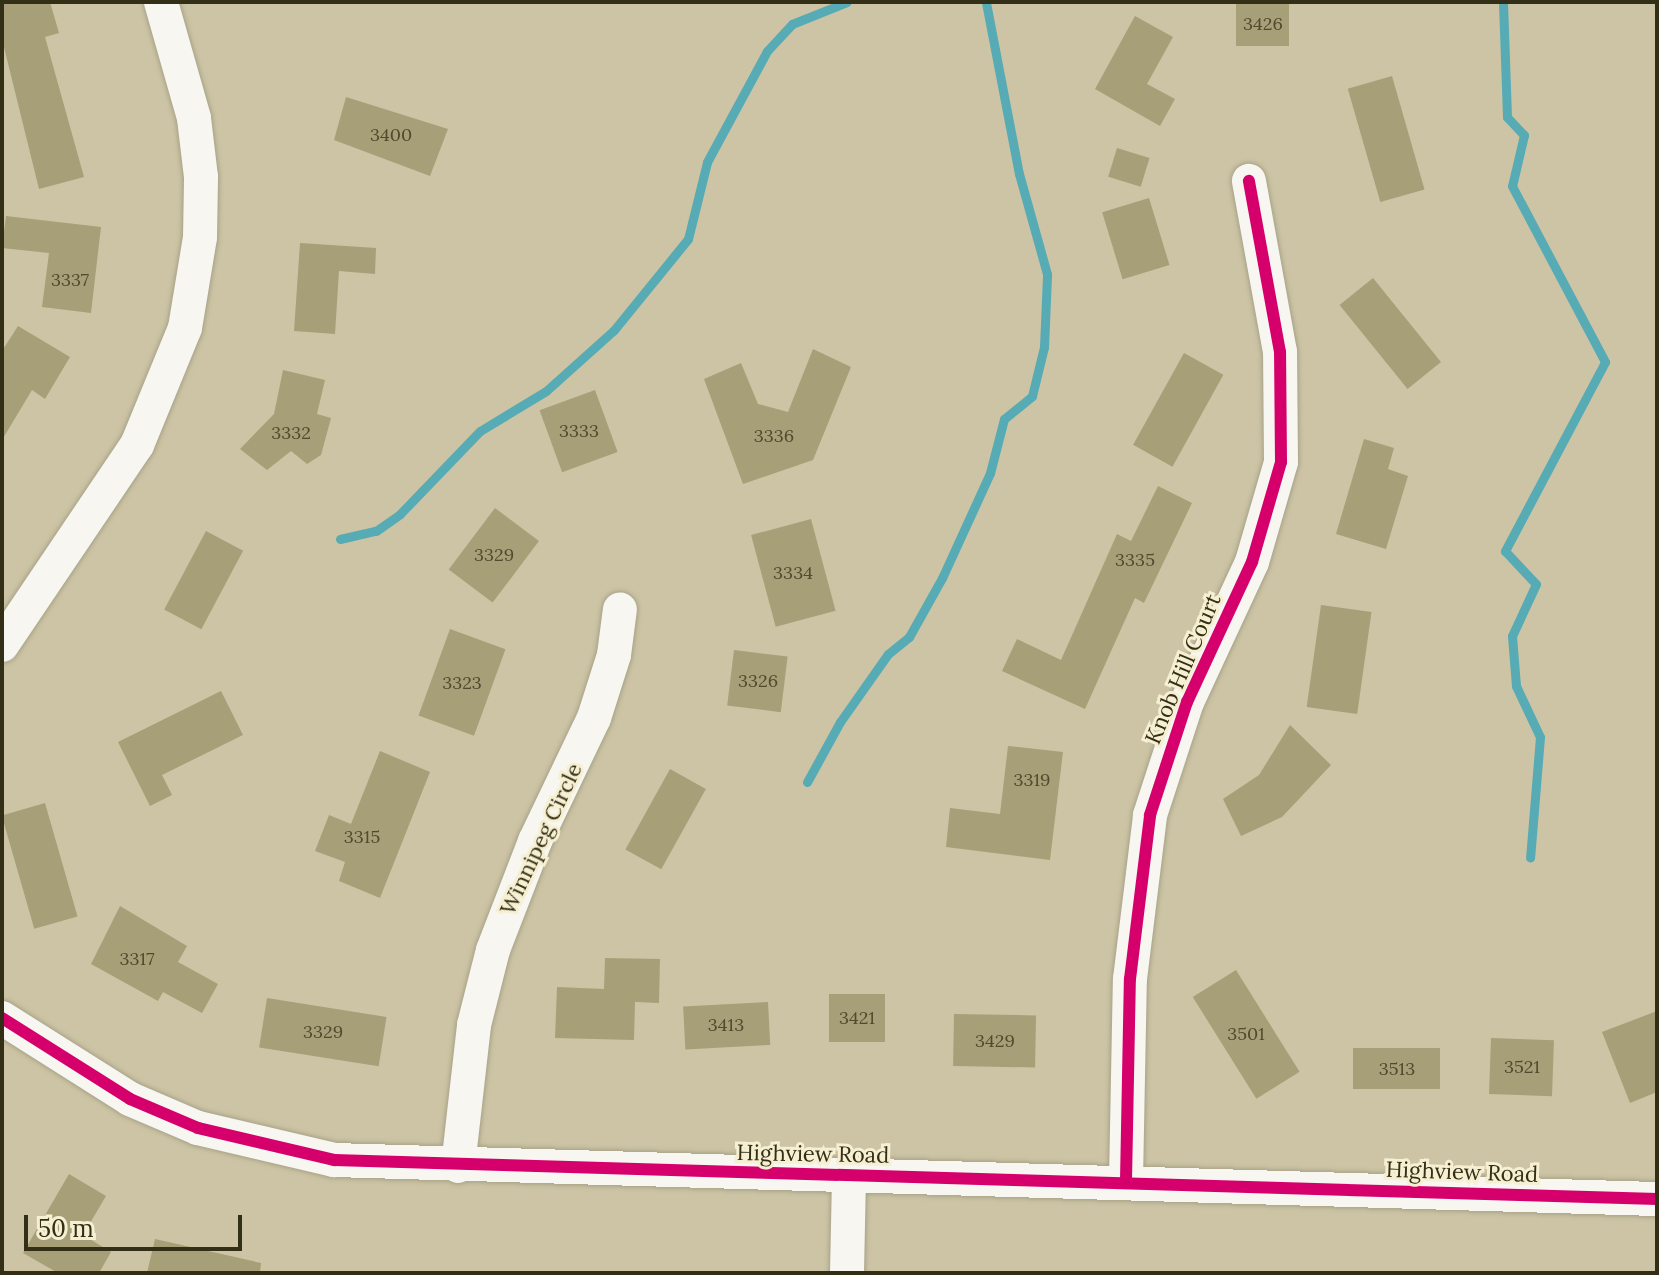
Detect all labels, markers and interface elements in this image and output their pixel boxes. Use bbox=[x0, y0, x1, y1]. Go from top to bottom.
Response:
house number: 3426 bbox=[1243, 13, 1283, 35]
house number: 3400 bbox=[370, 124, 412, 146]
house number: 3337 bbox=[51, 269, 89, 291]
house number: 3333 bbox=[559, 420, 599, 442]
house number: 3332 bbox=[271, 422, 311, 444]
house number: 3336 bbox=[754, 425, 794, 447]
house number: 3329 bbox=[474, 544, 514, 566]
house number: 3335 bbox=[1115, 549, 1155, 571]
house number: 3334 bbox=[773, 562, 813, 584]
street label: Knob Hill Court bbox=[1140, 590, 1226, 748]
house number: 3326 bbox=[738, 670, 778, 692]
house number: 3323 bbox=[442, 672, 482, 694]
street label: Winnipeg Circle bbox=[494, 759, 588, 919]
house number: 3319 bbox=[1013, 769, 1051, 791]
house number: 3315 bbox=[344, 826, 380, 848]
house number: 3317 bbox=[120, 948, 154, 970]
house number: 3421 bbox=[839, 1007, 875, 1029]
house number: 3413 bbox=[708, 1014, 744, 1036]
house number: 3329 bbox=[303, 1021, 343, 1043]
house number: 3501 bbox=[1227, 1023, 1265, 1045]
house number: 3429 bbox=[975, 1030, 1015, 1052]
house number: 3521 bbox=[1504, 1056, 1540, 1078]
house number: 3513 bbox=[1379, 1058, 1415, 1080]
street label: Highview Road bbox=[737, 1139, 889, 1169]
street label: Highview Road bbox=[1385, 1156, 1539, 1188]
scale bar bbox=[28, 1199, 246, 1249]
text: 50 m bbox=[38, 1213, 94, 1244]

